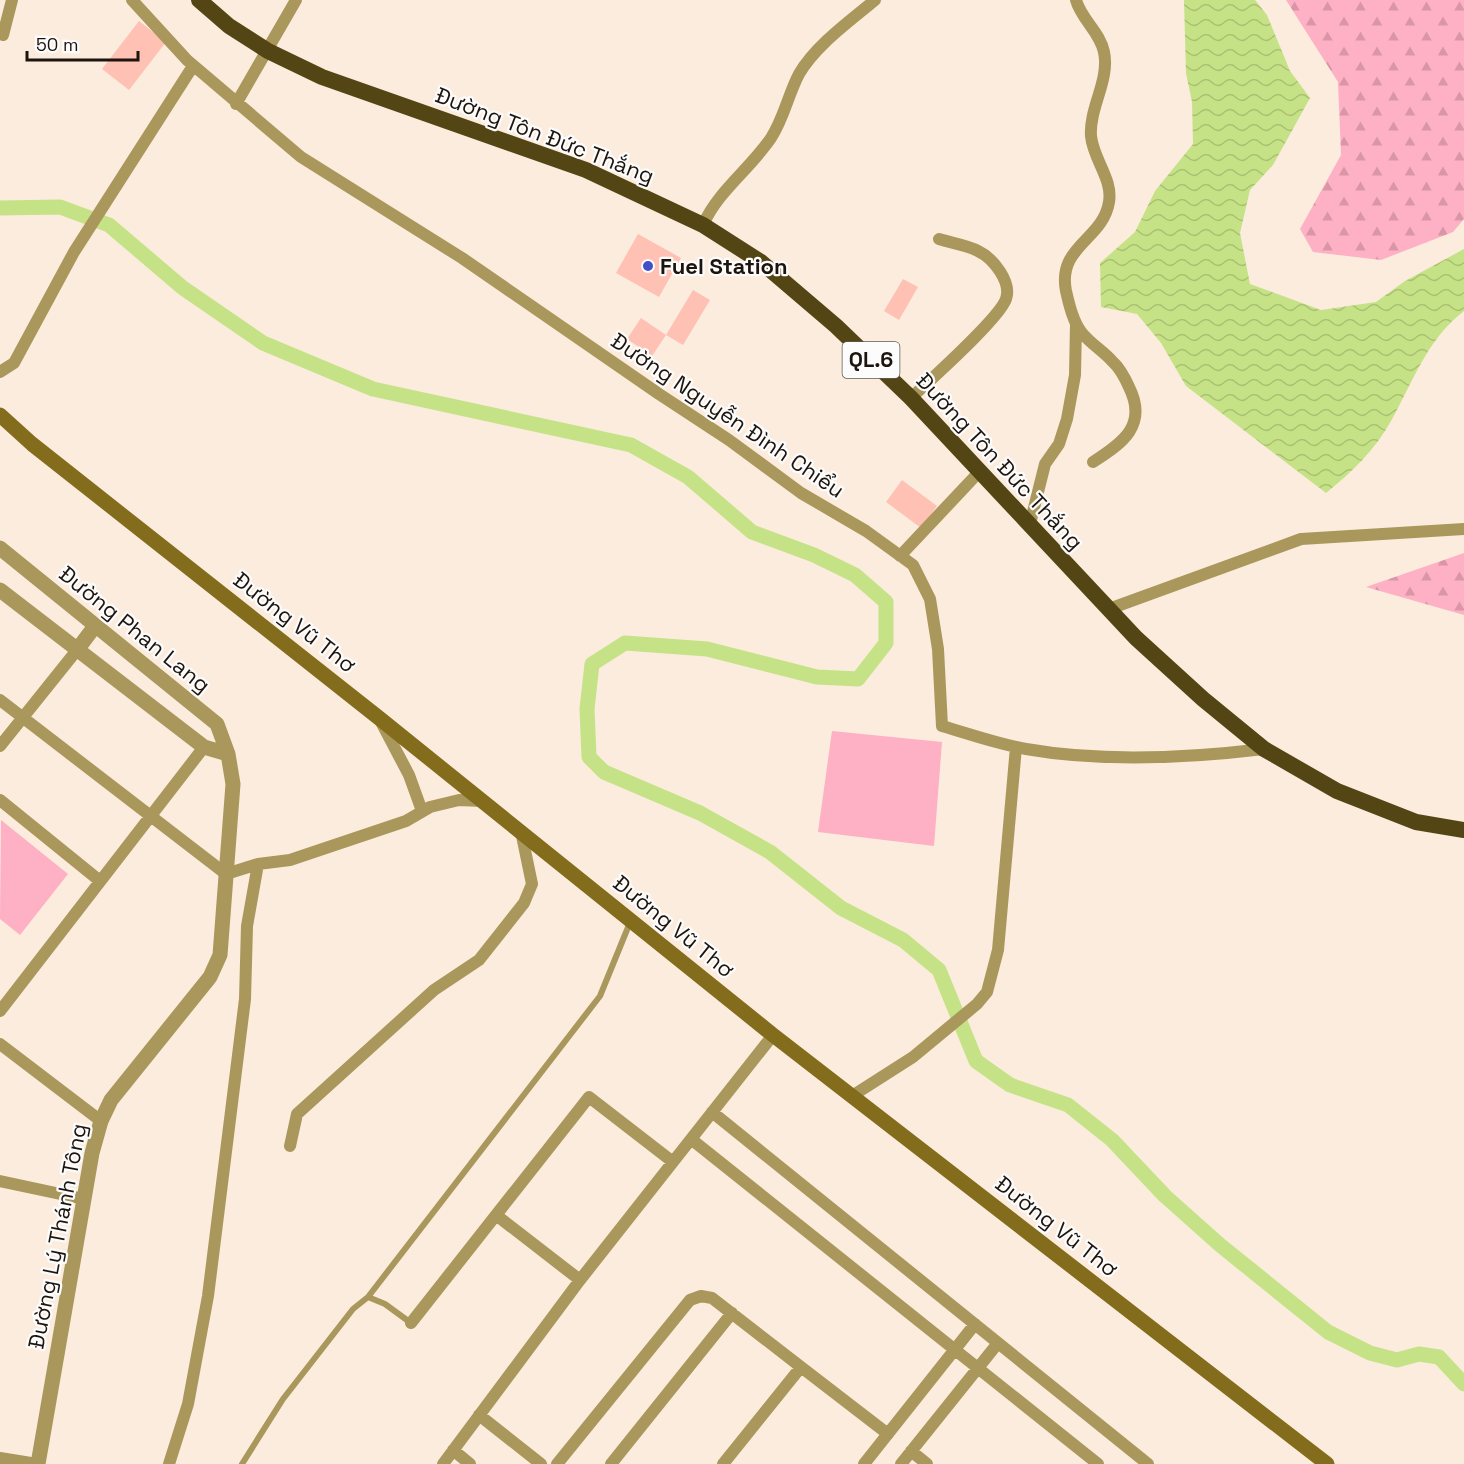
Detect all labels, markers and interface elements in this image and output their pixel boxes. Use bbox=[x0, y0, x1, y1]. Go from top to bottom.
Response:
scale bar bbox=[27, 24, 138, 62]
text: 50 m bbox=[36, 33, 78, 56]
street label: Đường Tôn Đức Thắng bbox=[432, 80, 658, 190]
place label: Fuel Station bbox=[660, 252, 788, 280]
marker: Fuel Station bbox=[641, 259, 655, 273]
street label: Đường Nguyễn Đình Chiểu bbox=[606, 326, 850, 504]
road number: QL.6 bbox=[842, 342, 900, 378]
street label: Đường Tôn Đức Thắng bbox=[911, 367, 1089, 555]
street label: Đường Phan Lang bbox=[54, 559, 216, 699]
street label: Đường Vũ Thơ bbox=[228, 565, 362, 679]
street label: Đường Vũ Thơ bbox=[608, 869, 740, 983]
street label: Đường Lý Thánh Tông bbox=[21, 1121, 93, 1351]
street label: Đường Vũ Thơ bbox=[990, 1169, 1124, 1283]

